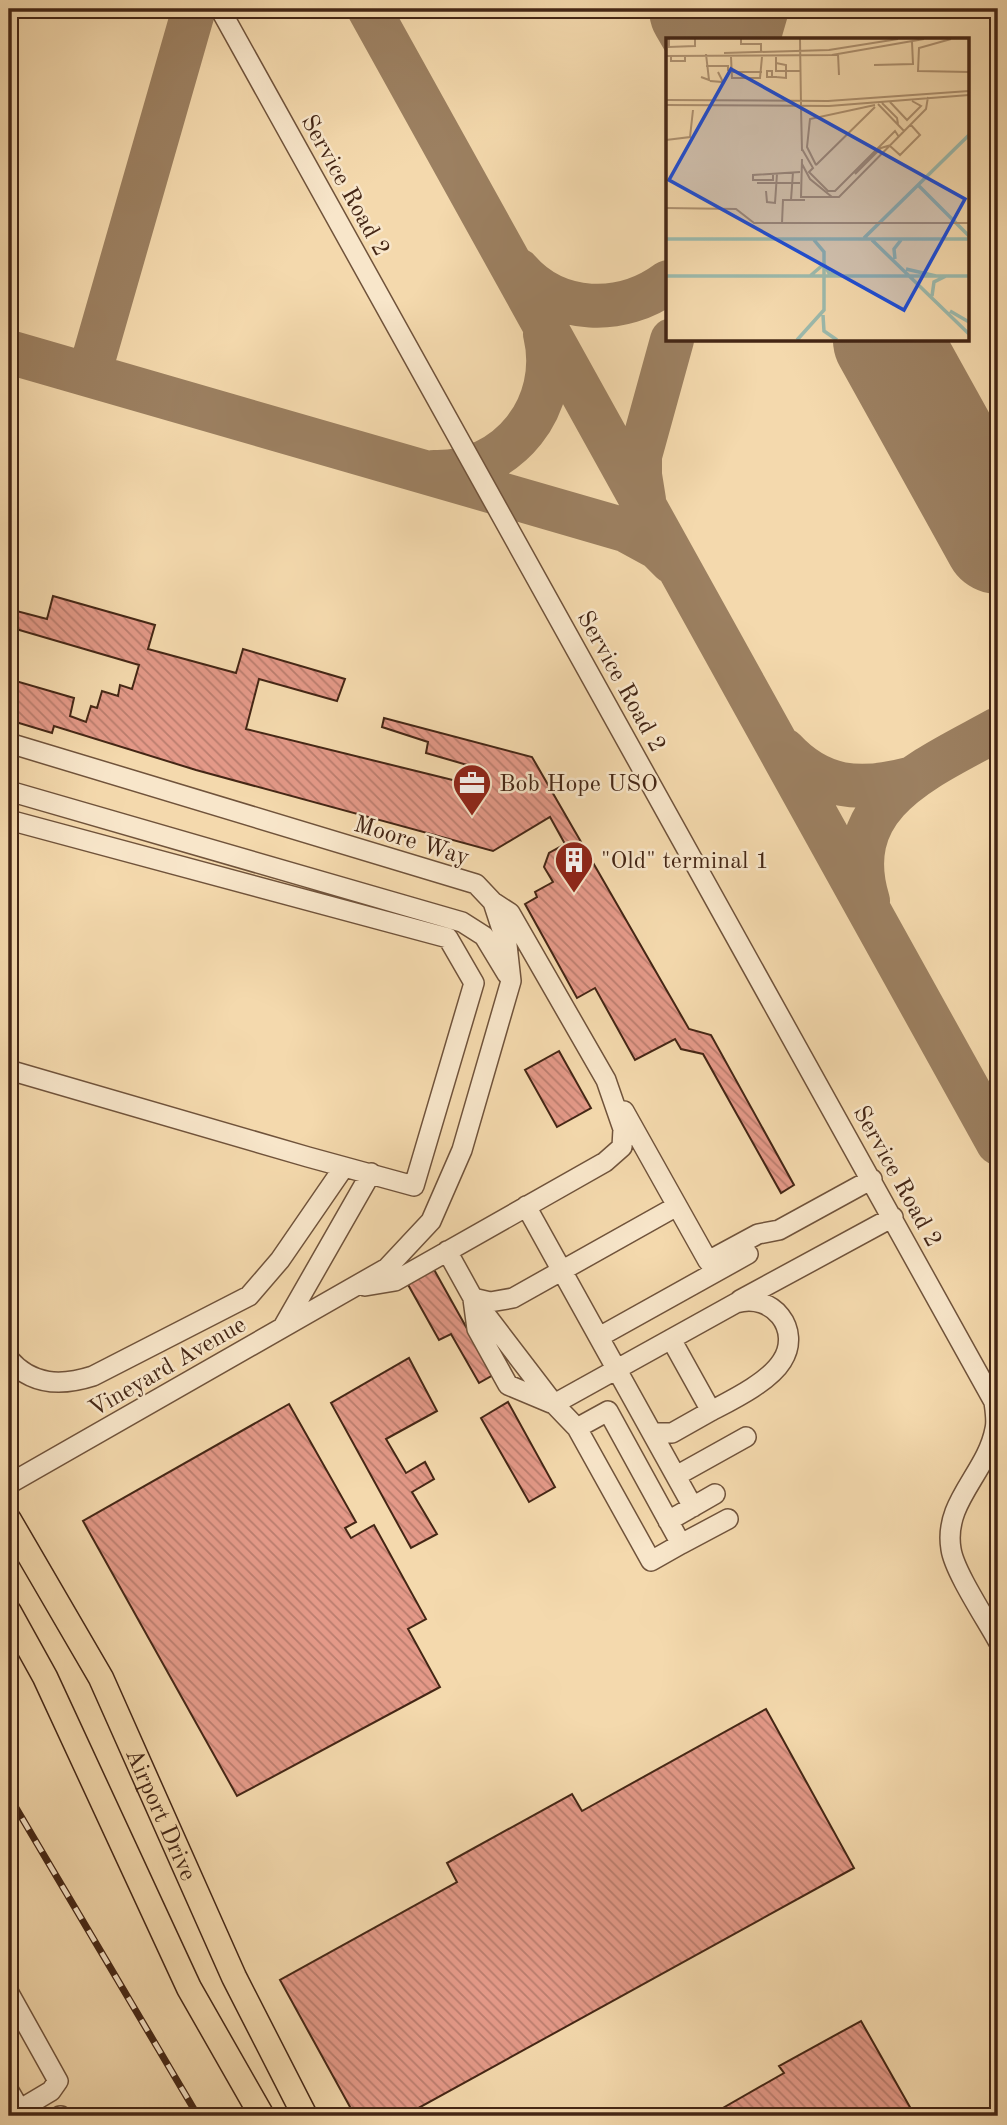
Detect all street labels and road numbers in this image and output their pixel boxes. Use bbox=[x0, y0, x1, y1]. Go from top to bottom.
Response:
street label: Service Road 2 bbox=[296, 111, 393, 261]
street label: Service Road 2 bbox=[572, 607, 669, 757]
street label: Moore Way bbox=[351, 813, 472, 871]
street label: Service Road 2 bbox=[848, 1102, 945, 1252]
street label: Vineyard Avenue bbox=[85, 1313, 251, 1422]
street label: Airport Drive bbox=[120, 1745, 200, 1885]

